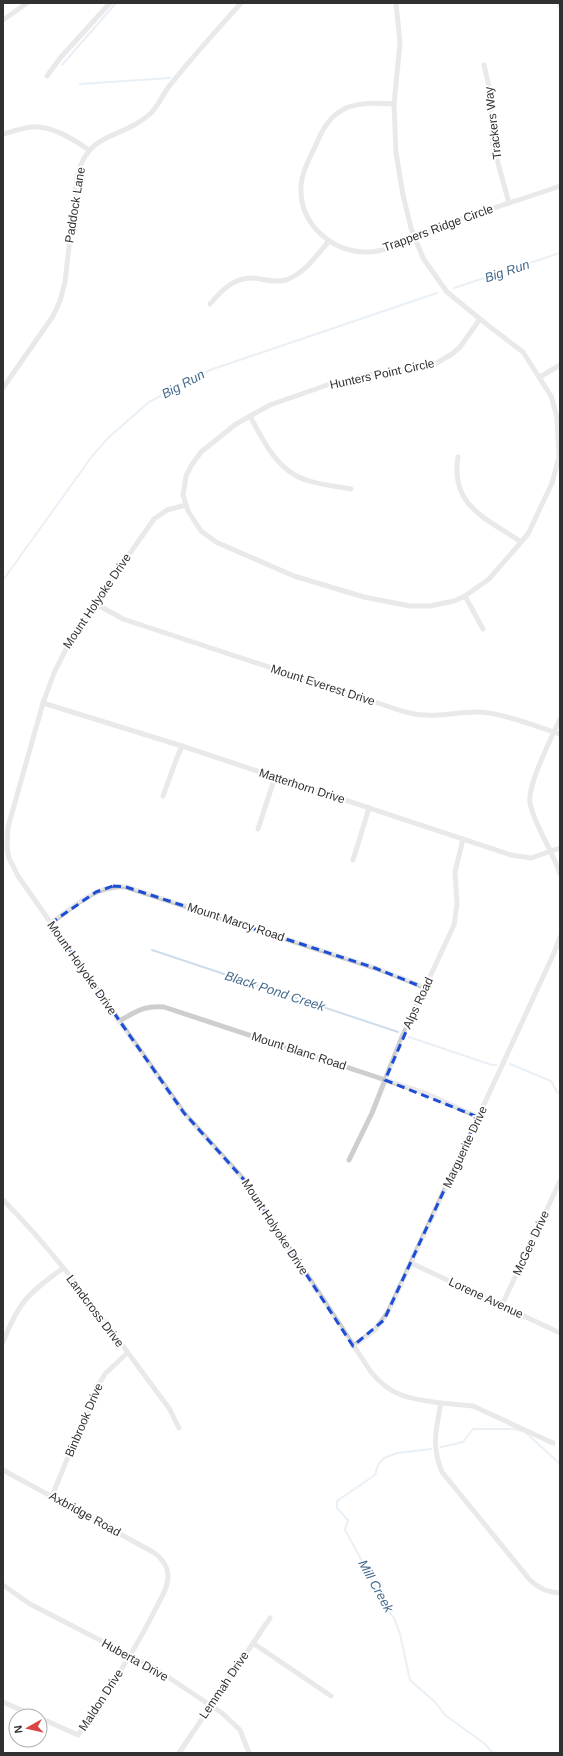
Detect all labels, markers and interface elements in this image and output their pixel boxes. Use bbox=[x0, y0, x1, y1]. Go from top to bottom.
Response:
street label: Trackers Way bbox=[482, 86, 504, 160]
street label: Paddock Lane bbox=[62, 166, 88, 244]
street label: Trappers Ridge Circle bbox=[381, 201, 495, 254]
water label: Big Run bbox=[483, 257, 531, 285]
street label: Hunters Point Circle bbox=[328, 356, 436, 392]
water label: Big Run bbox=[159, 367, 207, 401]
street label: Mount Holyoke Drive bbox=[60, 551, 134, 651]
street label: Mount Everest Drive bbox=[269, 662, 377, 709]
street label: Matterhorn Drive bbox=[257, 766, 347, 807]
street label: Mount Marcy Road bbox=[186, 900, 286, 944]
street label: Mount Holyoke Drive bbox=[44, 918, 120, 1018]
water label: Black Pond Creek bbox=[223, 968, 328, 1015]
street label: Alps Road bbox=[400, 975, 436, 1031]
street label: Mount Blanc Road bbox=[250, 1029, 348, 1073]
street label: Marguerite Drive bbox=[440, 1104, 490, 1190]
street label: Mount Holyoke Drive bbox=[239, 1176, 311, 1278]
street label: McGee Drive bbox=[510, 1208, 552, 1278]
street label: Landcross Drive bbox=[63, 1272, 127, 1350]
street label: Lorene Avenue bbox=[447, 1275, 526, 1321]
street label: Binbrook Drive bbox=[62, 1381, 106, 1459]
street label: Axbridge Road bbox=[47, 1489, 123, 1539]
water label: Mill Creek bbox=[355, 1557, 397, 1616]
street label: Huberta Drive bbox=[99, 1636, 171, 1684]
street label: Lemmah Drive bbox=[196, 1648, 252, 1721]
street label: Maldon Drive bbox=[76, 1666, 126, 1733]
north arrow bbox=[8, 1708, 48, 1748]
text: N bbox=[12, 1725, 25, 1734]

